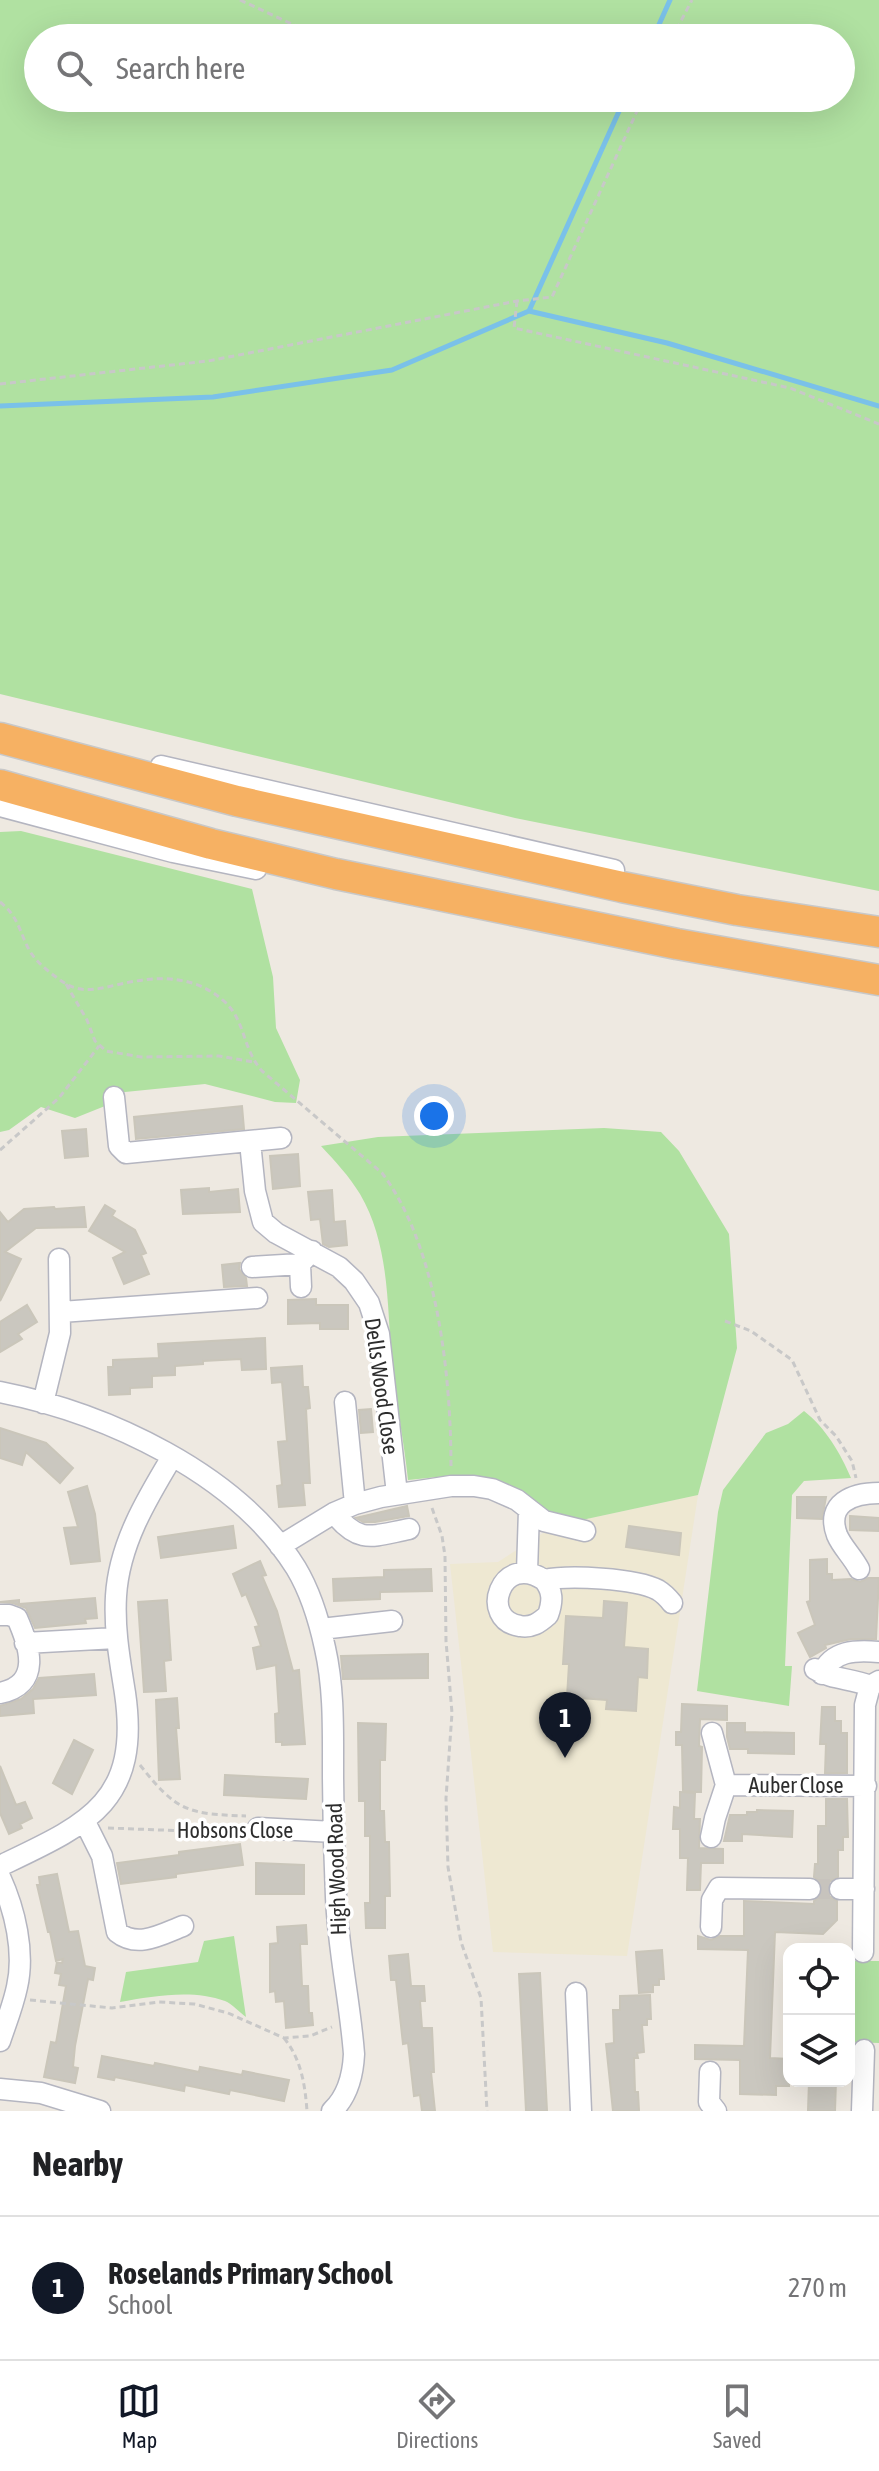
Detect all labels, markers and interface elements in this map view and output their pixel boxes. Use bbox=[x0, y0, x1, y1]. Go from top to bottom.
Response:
search box bbox=[24, 24, 855, 112]
icon: search bbox=[52, 46, 96, 90]
text: Search here bbox=[116, 51, 245, 85]
your location bbox=[414, 1096, 454, 1136]
street label: Dells Wood Close bbox=[360, 1316, 404, 1456]
pin: 1 bbox=[539, 1692, 591, 1758]
street label: Auber Close bbox=[749, 1772, 843, 1798]
street label: High Wood Road bbox=[321, 1802, 351, 1936]
street label: Hobsons Close bbox=[177, 1817, 293, 1843]
map controls bbox=[783, 1943, 855, 2087]
button: locate bbox=[783, 1943, 855, 2015]
button: layers bbox=[783, 2015, 855, 2087]
text: Nearby bbox=[32, 2144, 123, 2183]
text: Roselands Primary School bbox=[108, 2256, 392, 2290]
text: 1 bbox=[52, 2273, 64, 2303]
text: 270 m bbox=[788, 2273, 847, 2303]
text: School bbox=[108, 2290, 172, 2320]
tab: Map bbox=[117, 2379, 161, 2453]
tab: Directions bbox=[396, 2379, 478, 2453]
tab: Saved bbox=[713, 2379, 762, 2453]

